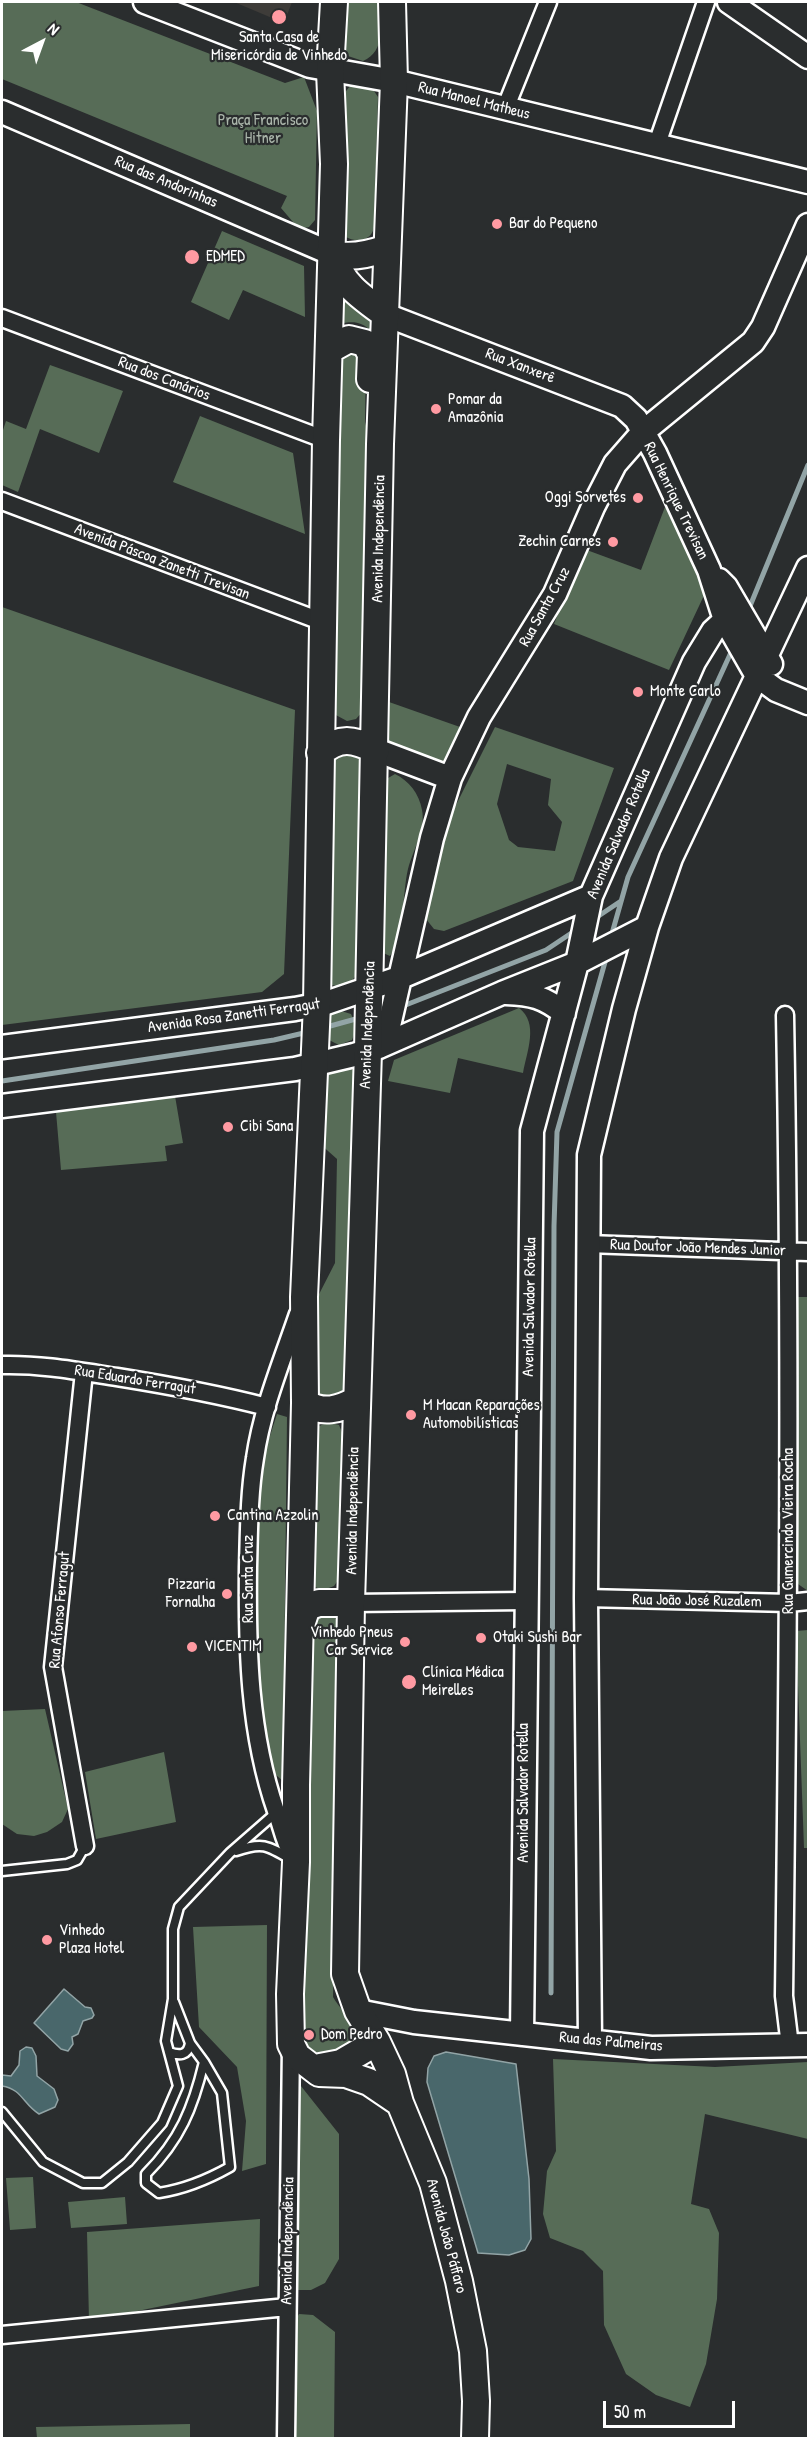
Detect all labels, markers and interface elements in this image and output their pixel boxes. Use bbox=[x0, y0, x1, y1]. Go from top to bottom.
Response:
marker: Santa Casa de Misericórdia de Vinhedo bbox=[270, 8, 288, 26]
north arrow bbox=[12, 12, 72, 72]
text: N bbox=[43, 17, 64, 40]
place label: Santa Casa de Misericórdia de Vinhedo bbox=[211, 28, 347, 66]
street label: Rua Manoel Matheus bbox=[416, 78, 532, 124]
park label: Praça Francisco Hitner bbox=[218, 111, 308, 149]
street label: Rua das Andorinhas bbox=[112, 152, 220, 212]
place label: Bar do Pequeno bbox=[509, 214, 598, 234]
marker: Bar do Pequeno bbox=[490, 217, 504, 231]
place label: EDMED bbox=[206, 247, 245, 267]
marker: EDMED bbox=[183, 248, 201, 266]
street label: Rua Xanxerê bbox=[483, 344, 557, 388]
street label: Rua dos Canários bbox=[115, 353, 213, 405]
place label: Pomar da Amazônia bbox=[448, 390, 503, 428]
marker: Pomar da Amazônia bbox=[429, 402, 443, 416]
street label: Rua Henrique Trevisan bbox=[639, 439, 713, 563]
street label: Avenida Independência bbox=[368, 475, 390, 603]
place label: Oggi Sorvetes bbox=[545, 488, 626, 508]
marker: Oggi Sorvetes bbox=[631, 491, 645, 505]
street label: Avenida Páscoa Zanetti Trevisan bbox=[72, 520, 252, 604]
place label: Zechin Carnes bbox=[518, 532, 601, 552]
marker: Zechin Carnes bbox=[606, 535, 620, 549]
street label: Rua Santa Cruz bbox=[515, 564, 575, 650]
place label: Monte Carlo bbox=[650, 682, 721, 702]
marker: Monte Carlo bbox=[631, 685, 645, 699]
street label: Avenida Salvador Rotella bbox=[583, 766, 655, 902]
street label: Avenida Independência bbox=[356, 961, 380, 1089]
street label: Avenida Rosa Zanetti Ferragut bbox=[147, 994, 321, 1038]
place label: Cibi Sana bbox=[240, 1117, 293, 1137]
marker: Cibi Sana bbox=[221, 1120, 235, 1134]
street label: Rua Doutor João Mendes Junior bbox=[610, 1235, 786, 1261]
street label: Avenida Salvador Rotella bbox=[519, 1237, 541, 1377]
street label: Rua Eduardo Ferragut bbox=[73, 1361, 197, 1399]
place label: M Macan Reparações Automobilísticas bbox=[423, 1396, 540, 1434]
marker: M Macan Reparações Automobilísticas bbox=[404, 1408, 418, 1422]
street label: Avenida Independência bbox=[342, 1447, 364, 1575]
street label: Rua Gumercindo Vieira Rocha bbox=[779, 1448, 799, 1614]
place label: Cantina Azzolin bbox=[227, 1506, 319, 1526]
marker: Cantina Azzolin bbox=[208, 1509, 222, 1523]
street label: Rua Santa Cruz bbox=[239, 1535, 259, 1623]
street label: Rua Afonso Ferragut bbox=[45, 1551, 75, 1669]
place label: Pizzaria Fornalha bbox=[166, 1575, 215, 1613]
marker: Pizzaria Fornalha bbox=[220, 1587, 234, 1601]
street label: Rua João José Ruzalem bbox=[632, 1590, 762, 1612]
place label: Vinhedo Pneus Car Service bbox=[310, 1623, 393, 1661]
place label: Otaki Sushi Bar bbox=[493, 1628, 582, 1648]
marker: Otaki Sushi Bar bbox=[474, 1631, 488, 1645]
marker: Vinhedo Pneus Car Service bbox=[398, 1635, 412, 1649]
place label: VICENTIM bbox=[204, 1637, 262, 1657]
marker: VICENTIM bbox=[185, 1640, 199, 1654]
place label: Clínica Médica Meirelles bbox=[422, 1663, 504, 1701]
marker: Clínica Médica Meirelles bbox=[400, 1673, 418, 1691]
street label: Avenida Salvador Rotella bbox=[514, 1723, 534, 1863]
place label: Vinhedo Plaza Hotel bbox=[59, 1921, 124, 1959]
marker: Vinhedo Plaza Hotel bbox=[40, 1933, 54, 1947]
place label: Dom Pedro bbox=[321, 2025, 383, 2045]
marker: Dom Pedro bbox=[302, 2028, 316, 2042]
street label: Rua das Palmeiras bbox=[559, 2028, 663, 2056]
street label: Avenida Independência bbox=[277, 2177, 299, 2305]
street label: Avenida João Páffaro bbox=[422, 2177, 470, 2295]
scale bar bbox=[606, 2389, 738, 2427]
text: 50 m bbox=[614, 2399, 646, 2424]

